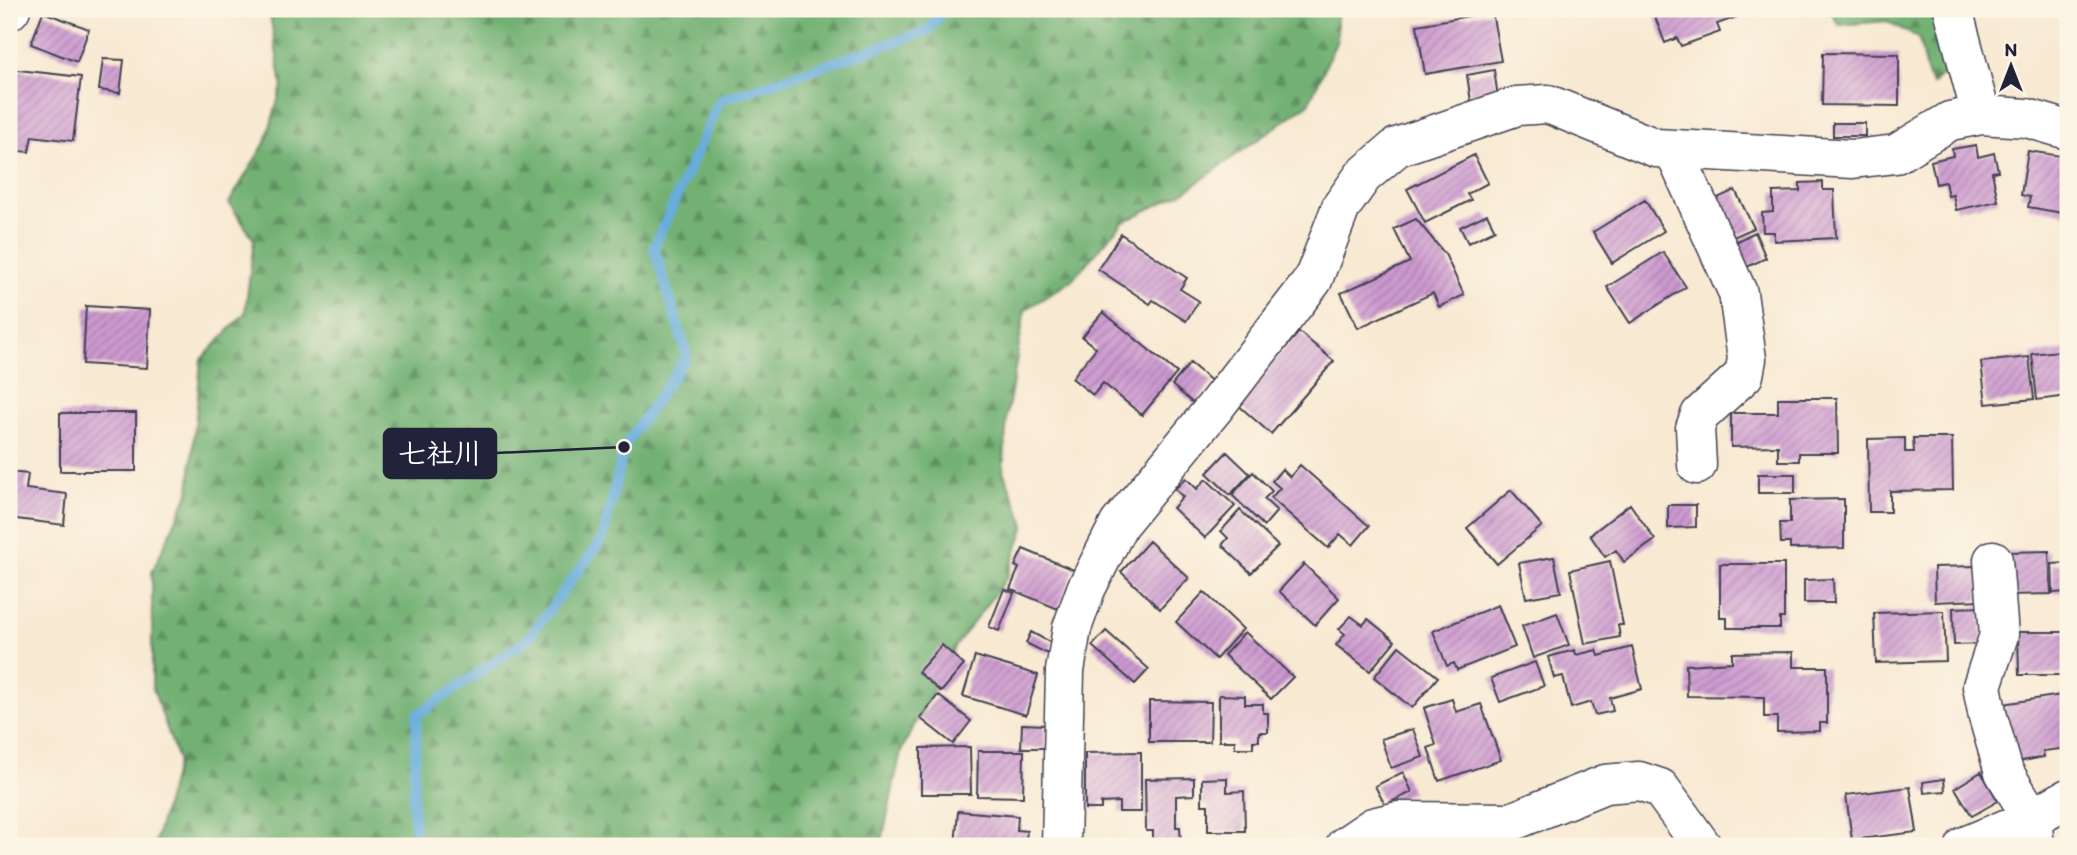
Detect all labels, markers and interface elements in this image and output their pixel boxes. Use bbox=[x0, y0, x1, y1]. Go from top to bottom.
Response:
north arrow bbox=[1976, 32, 2046, 102]
text: N bbox=[2005, 38, 2017, 61]
callout: 七社川 bbox=[384, 429, 496, 478]
text: 七社川 bbox=[398, 436, 482, 470]

